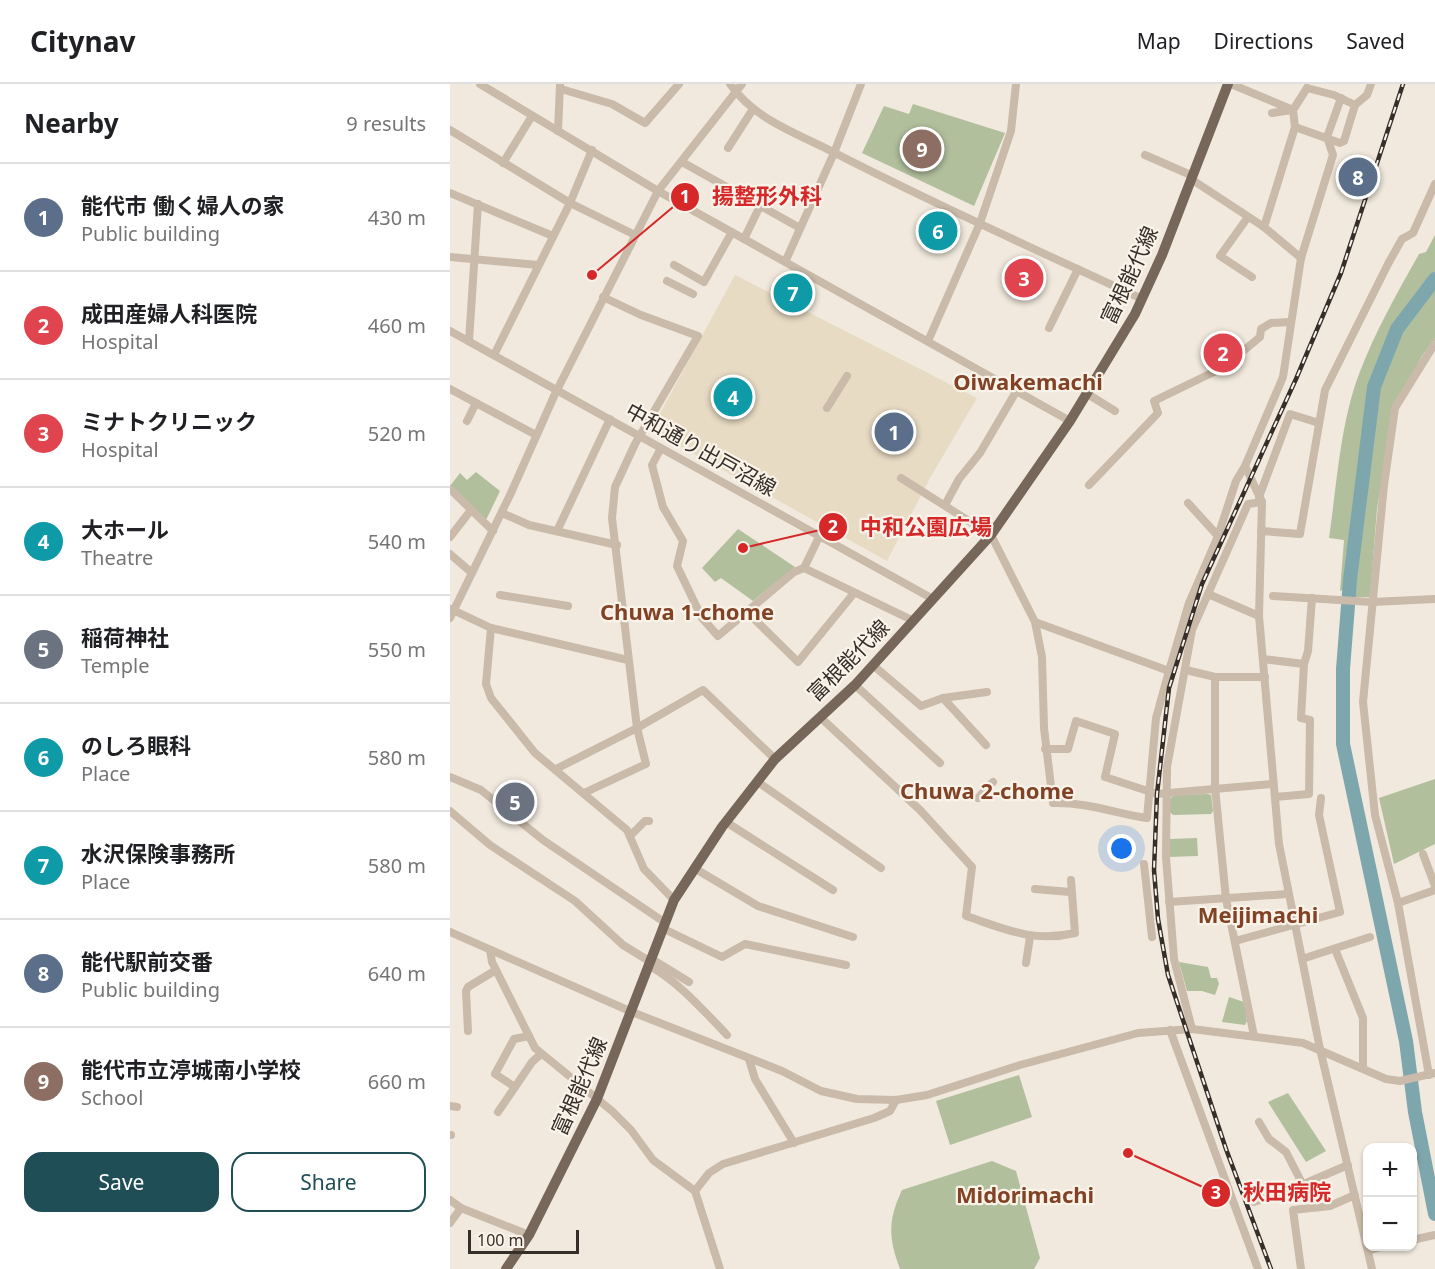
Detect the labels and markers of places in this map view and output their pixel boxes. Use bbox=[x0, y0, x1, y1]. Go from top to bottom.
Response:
pin: 9 bbox=[902, 126, 942, 172]
pin: 8 bbox=[1338, 154, 1378, 200]
callout: 揚整形外科 bbox=[670, 177, 834, 217]
pin: 6 bbox=[918, 208, 958, 254]
pin: 3 bbox=[1004, 256, 1044, 300]
pin: 7 bbox=[774, 270, 812, 316]
pin: 2 bbox=[1204, 330, 1242, 376]
pin: 4 bbox=[714, 374, 752, 420]
pin: 1 bbox=[874, 410, 914, 454]
callout: 中和公園広場 bbox=[818, 507, 1004, 547]
pin: 5 bbox=[496, 780, 534, 824]
callout: 秋田病院 bbox=[1201, 1173, 1343, 1213]

